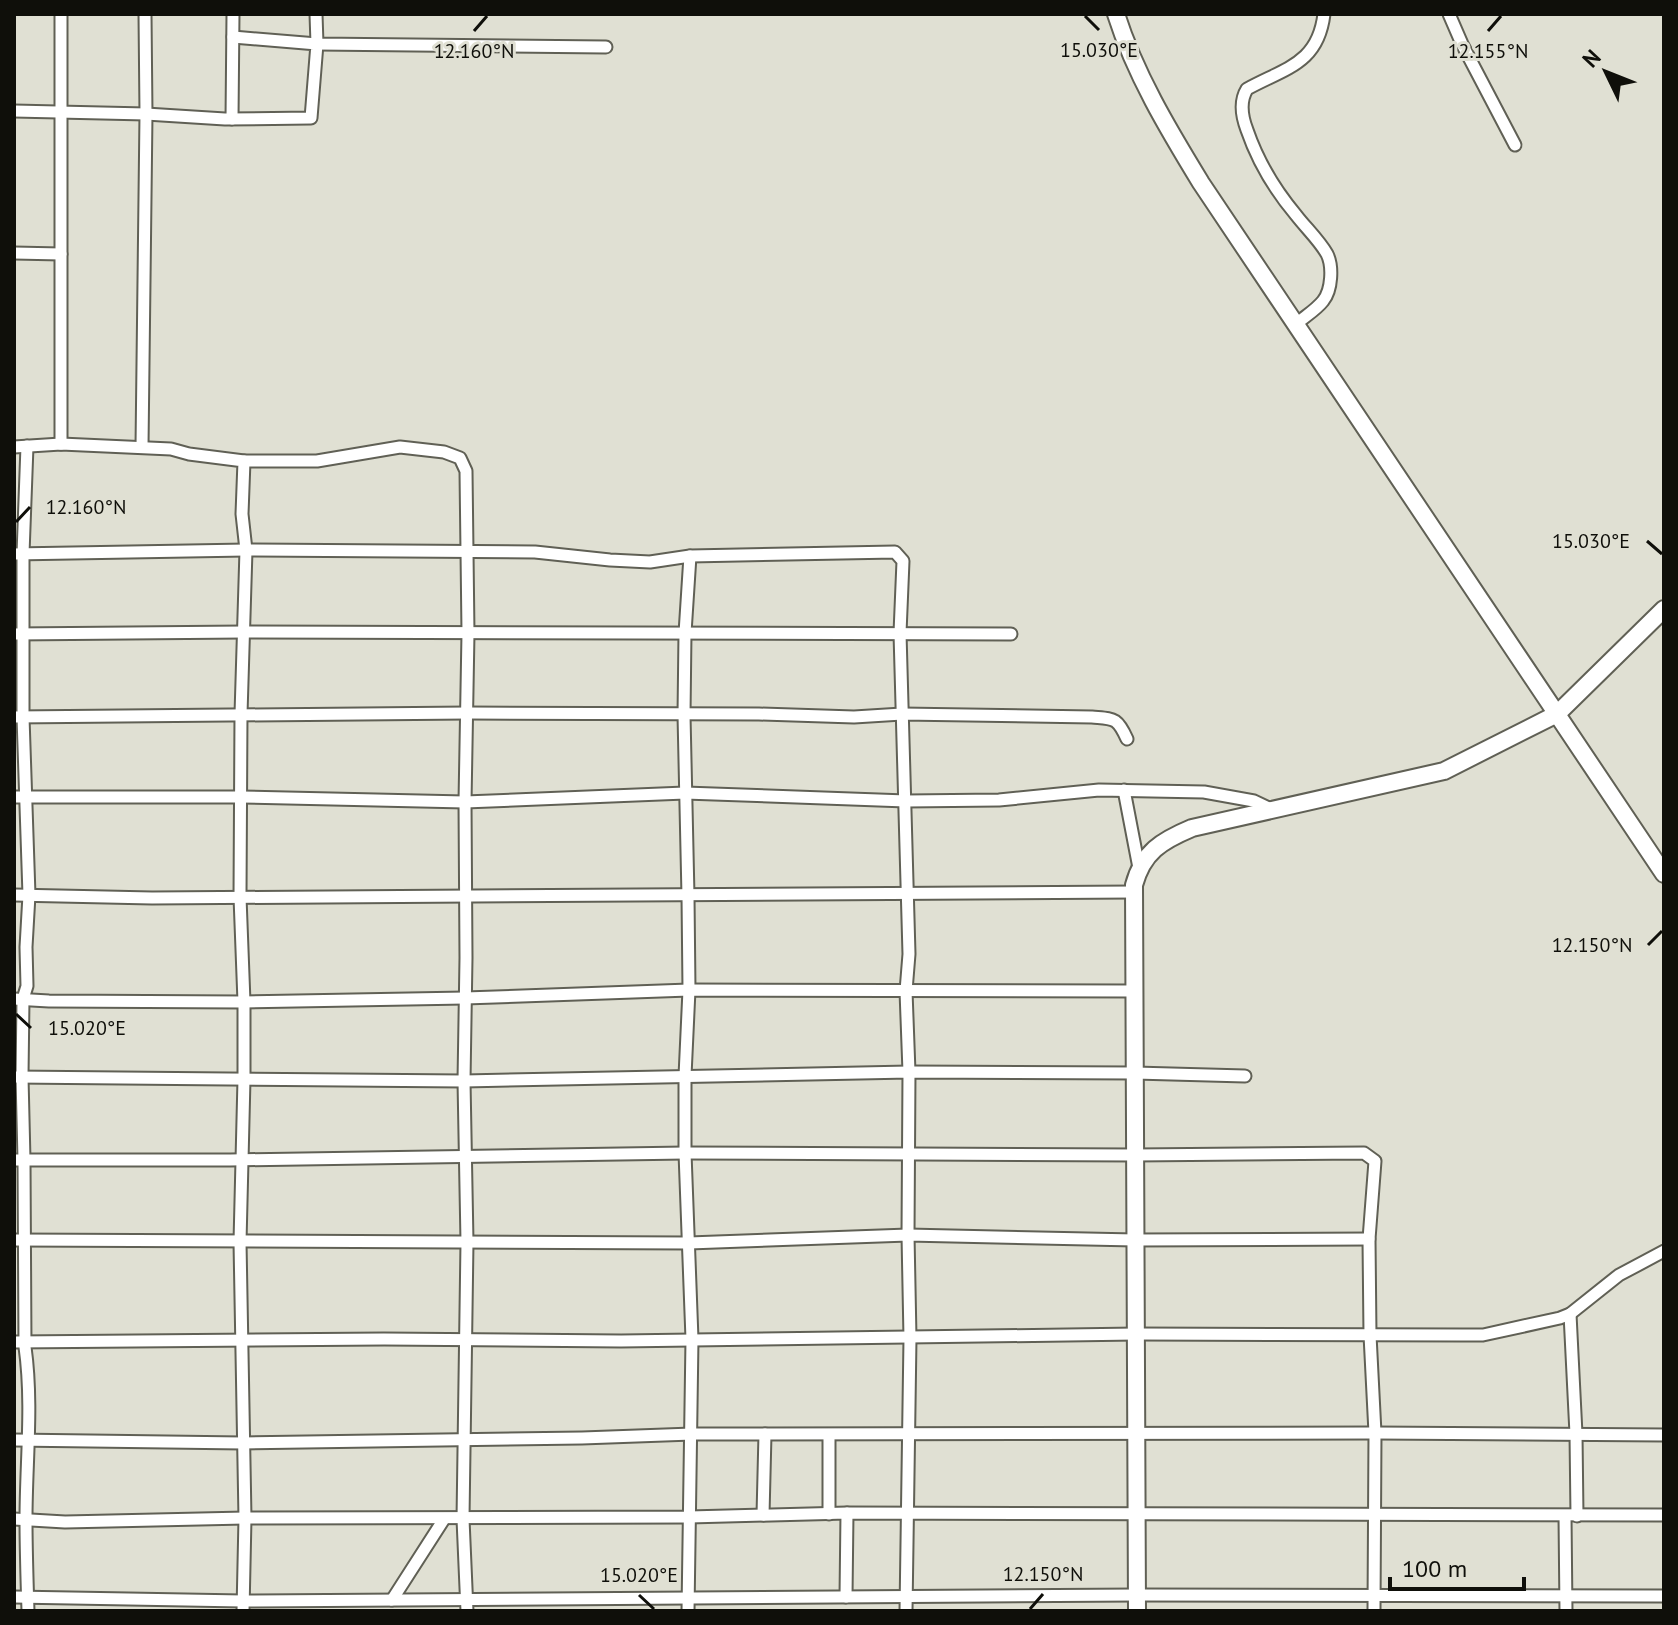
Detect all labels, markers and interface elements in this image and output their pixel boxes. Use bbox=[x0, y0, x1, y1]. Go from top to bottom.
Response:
north arrow bbox=[1566, 32, 1646, 112]
text: 15.030°E bbox=[1060, 37, 1138, 63]
text: 12.160°N bbox=[434, 38, 514, 64]
text: 12.155°N bbox=[1448, 38, 1528, 64]
text: N bbox=[1576, 44, 1607, 73]
text: 12.160°N bbox=[46, 494, 126, 520]
text: 15.030°E bbox=[1552, 528, 1630, 554]
text: 12.150°N bbox=[1552, 932, 1632, 958]
text: 15.020°E bbox=[48, 1015, 126, 1041]
scale bar bbox=[1390, 1541, 1524, 1591]
text: 100 m bbox=[1402, 1553, 1467, 1584]
text: 12.150°N bbox=[1003, 1561, 1083, 1587]
text: 15.020°E bbox=[600, 1562, 678, 1588]

